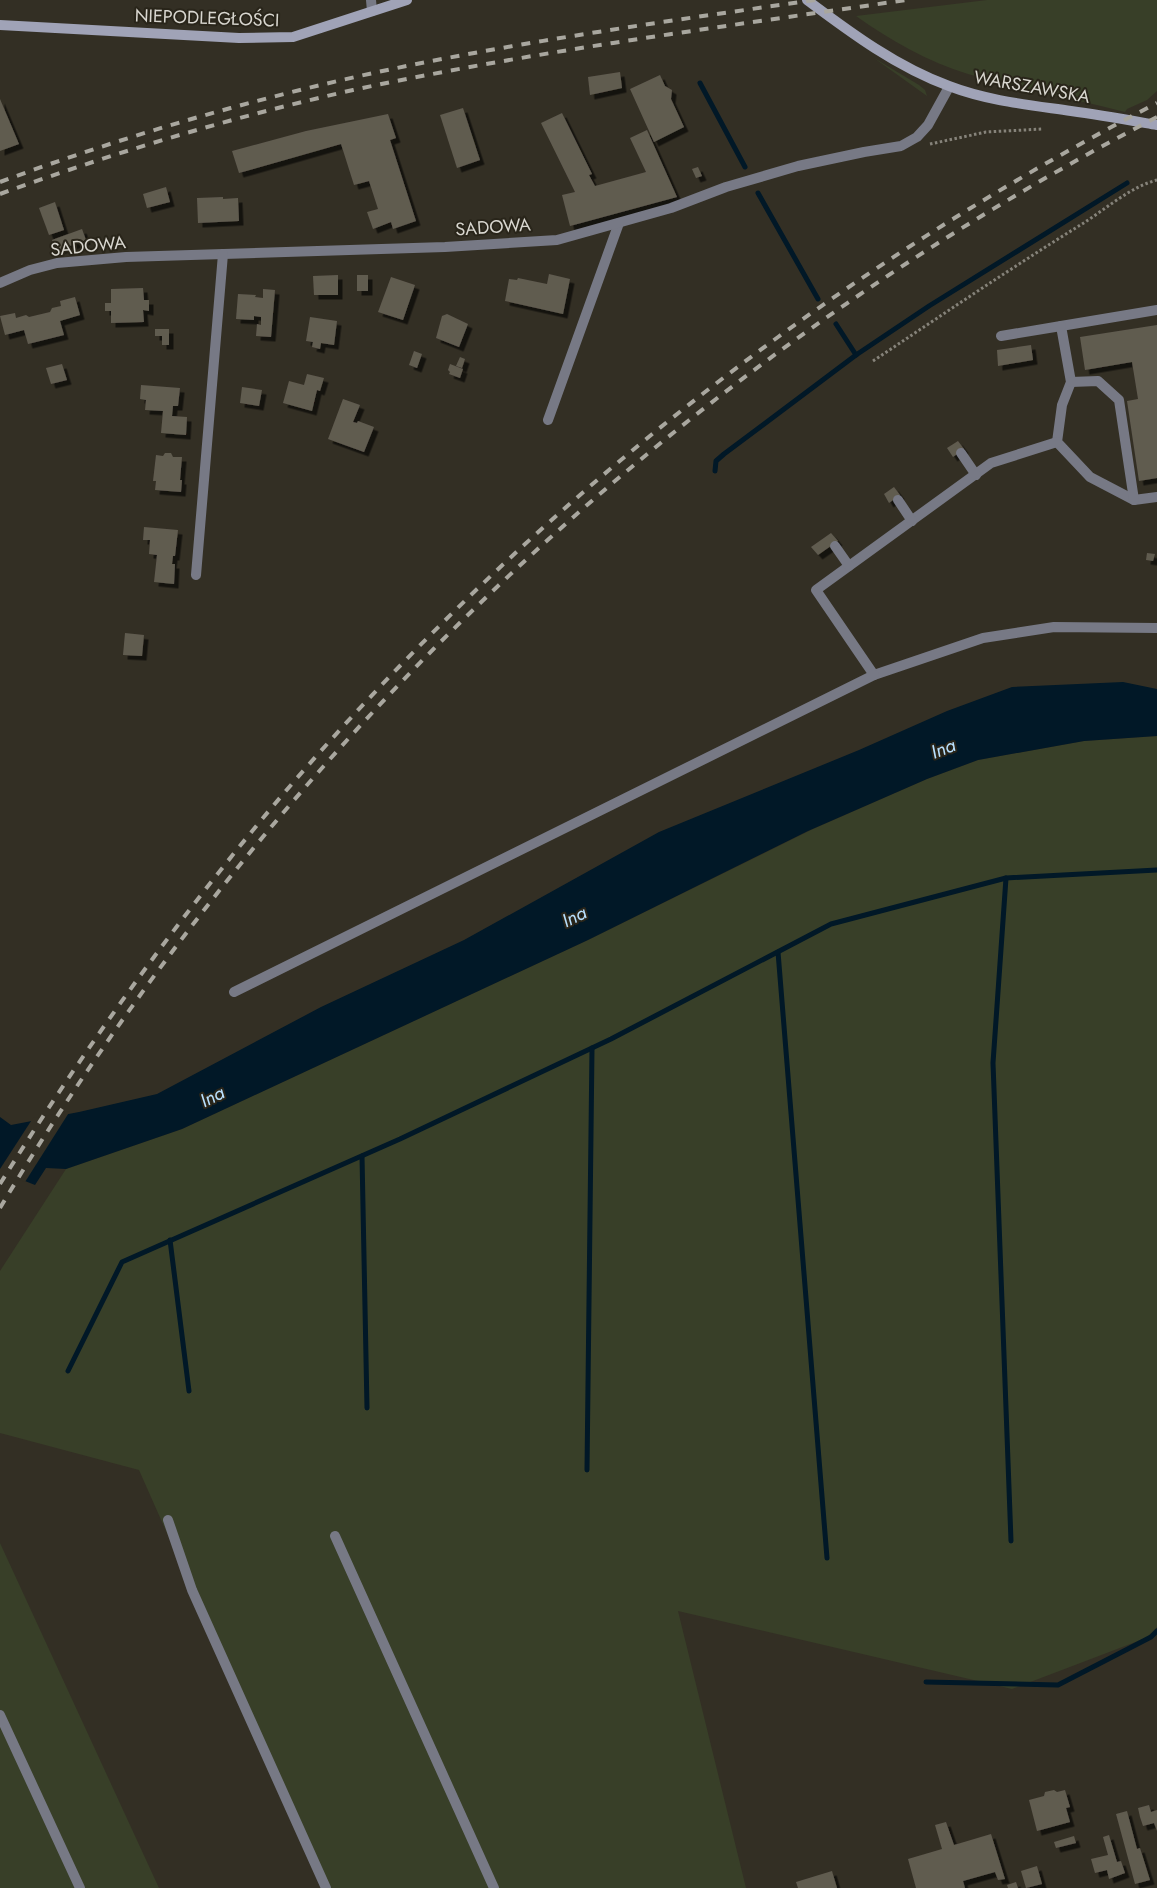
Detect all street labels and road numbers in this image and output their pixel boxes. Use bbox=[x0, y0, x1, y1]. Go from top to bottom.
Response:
street label: NIEPODLEGŁOŚCI bbox=[134, 2, 280, 34]
street label: WARSZAWSKA bbox=[972, 64, 1092, 110]
street label: SADOWA bbox=[454, 211, 532, 243]
street label: SADOWA bbox=[49, 229, 127, 263]

